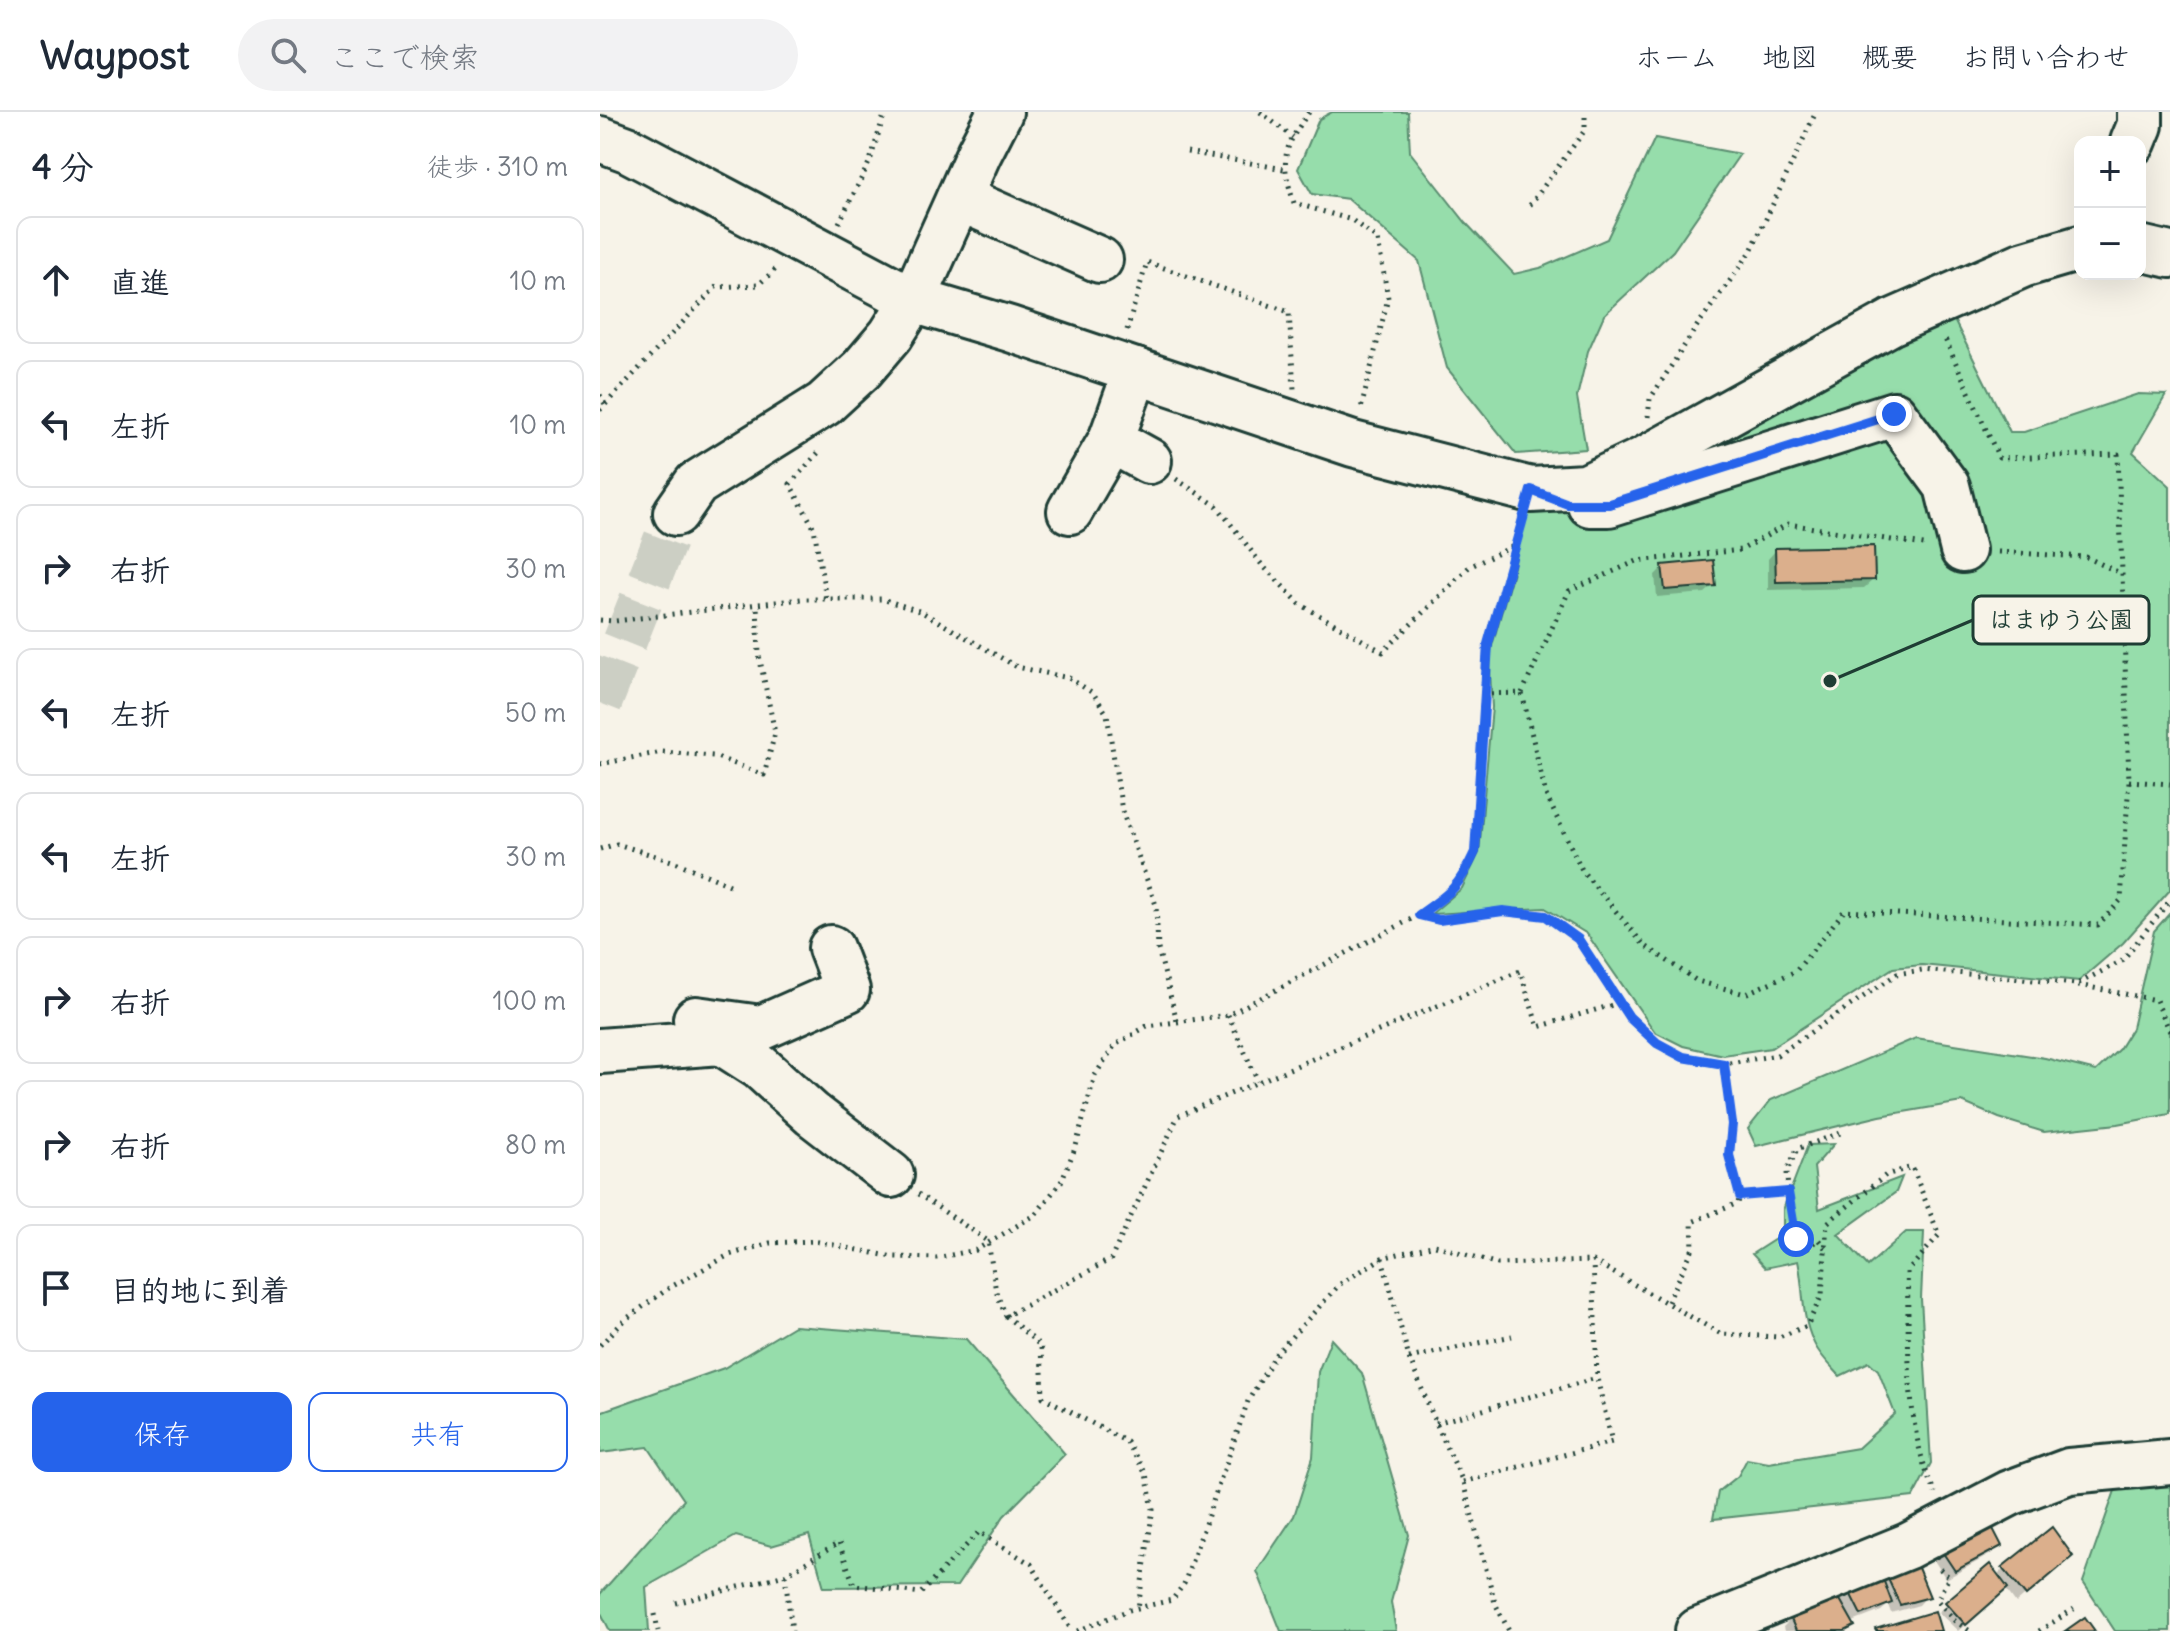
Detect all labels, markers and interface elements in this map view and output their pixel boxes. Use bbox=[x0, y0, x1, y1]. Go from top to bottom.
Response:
search box bbox=[238, 19, 798, 91]
text: Waypost bbox=[40, 32, 190, 79]
icon: search bbox=[266, 33, 310, 77]
text: ここで検索 bbox=[330, 38, 480, 76]
text: ホーム bbox=[1635, 39, 1718, 75]
text: 地図 bbox=[1762, 39, 1818, 75]
text: 概要 bbox=[1862, 39, 1918, 75]
text: お問い合わせ bbox=[1962, 39, 2130, 75]
map controls bbox=[2074, 136, 2146, 280]
button: + bbox=[2074, 136, 2146, 208]
text: 4 分 bbox=[32, 145, 94, 188]
text: 徒歩 · 310 m bbox=[427, 150, 568, 183]
button: − bbox=[2074, 208, 2146, 280]
icon: ahead bbox=[34, 258, 78, 302]
text: 直進 bbox=[110, 263, 170, 301]
text: 10 m bbox=[510, 264, 566, 297]
route end bbox=[1876, 396, 1912, 432]
icon: left bbox=[34, 402, 78, 446]
text: 左折 bbox=[110, 407, 170, 445]
text: 10 m bbox=[510, 408, 566, 441]
icon: right bbox=[34, 546, 78, 590]
text: 右折 bbox=[110, 551, 170, 589]
text: 30 m bbox=[505, 552, 566, 585]
callout: はまゆう公園 bbox=[1973, 596, 2149, 644]
text: はまゆう公園 bbox=[1989, 604, 2133, 634]
icon: left bbox=[34, 690, 78, 734]
text: 左折 bbox=[110, 695, 170, 733]
text: 50 m bbox=[505, 696, 566, 729]
icon: left bbox=[34, 834, 78, 878]
text: 左折 bbox=[110, 839, 170, 877]
text: 30 m bbox=[505, 840, 566, 873]
icon: right bbox=[34, 978, 78, 1022]
text: 右折 bbox=[110, 983, 170, 1021]
text: 100 m bbox=[492, 984, 566, 1017]
icon: right bbox=[34, 1122, 78, 1166]
text: 右折 bbox=[110, 1127, 170, 1165]
text: 80 m bbox=[505, 1128, 566, 1161]
route start bbox=[1778, 1221, 1814, 1257]
icon: arrive bbox=[34, 1266, 78, 1310]
text: 目的地に到着 bbox=[110, 1271, 290, 1309]
button: 保存 bbox=[32, 1392, 292, 1472]
button: 共有 bbox=[308, 1392, 568, 1472]

